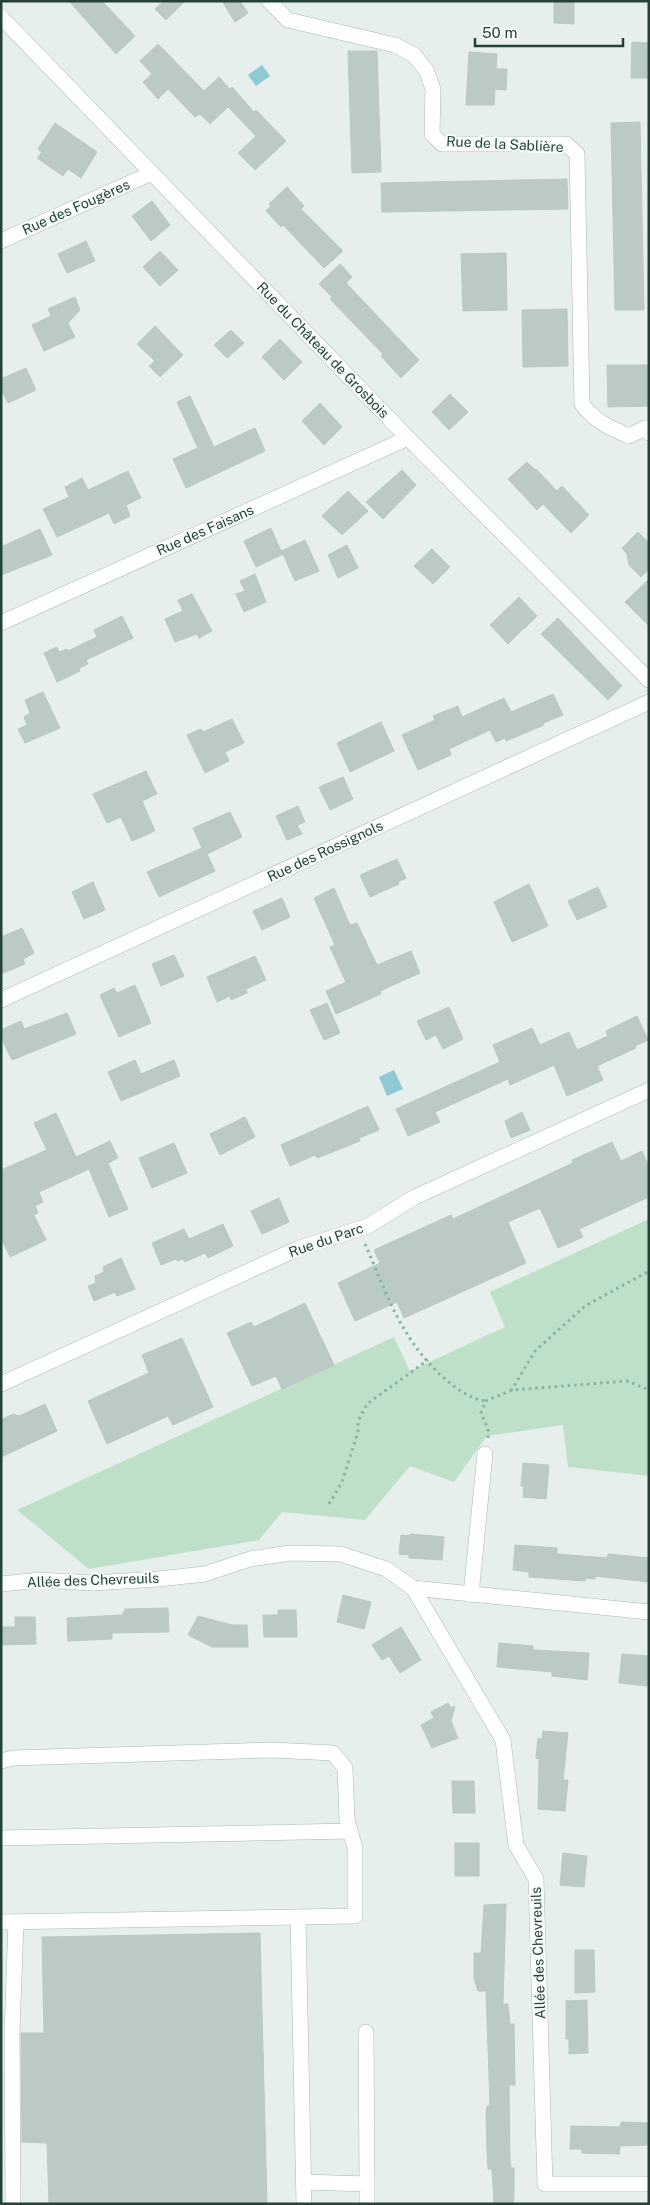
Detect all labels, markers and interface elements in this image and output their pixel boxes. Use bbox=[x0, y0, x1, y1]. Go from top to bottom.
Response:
scale bar bbox=[475, 15, 622, 47]
text: 50 m bbox=[482, 24, 517, 41]
street label: Rue de la Sablière bbox=[446, 133, 564, 155]
street label: Rue des Fougères bbox=[20, 176, 132, 238]
street label: Rue du Château de Grosbois bbox=[254, 279, 392, 421]
street label: Rue des Faisans bbox=[154, 501, 256, 559]
street label: Rue des Rossignols bbox=[265, 817, 385, 885]
street label: Rue du Parc bbox=[287, 1220, 365, 1260]
street label: Allée des Chevreuils bbox=[27, 1570, 159, 1590]
street label: Allée des Chevreuils bbox=[528, 1887, 548, 2019]

